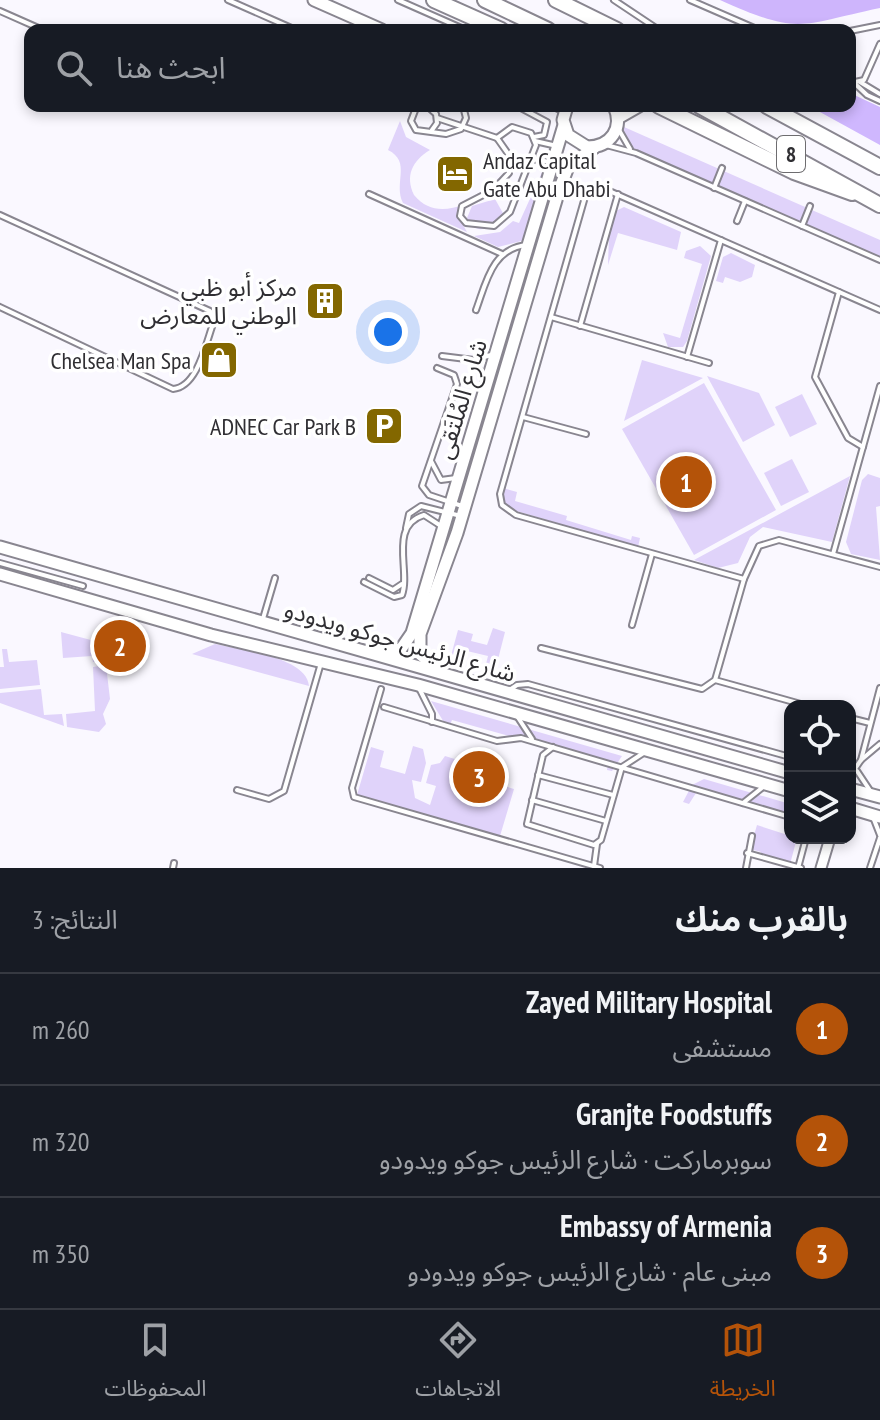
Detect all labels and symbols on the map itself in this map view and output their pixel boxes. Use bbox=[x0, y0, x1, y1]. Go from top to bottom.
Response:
road number: 8 bbox=[777, 136, 805, 172]
place label: Andaz Capital Gate Abu Dhabi bbox=[483, 145, 611, 204]
hotel icon: Andaz Capital Gate Abu Dhabi bbox=[434, 153, 476, 195]
place label: مركز أبو ظبي الوطني للمعارض bbox=[140, 271, 297, 334]
building icon: مركز أبو ظبي الوطني للمعارض bbox=[304, 280, 346, 322]
your location bbox=[368, 312, 408, 352]
street label: شارع المُلتَقى bbox=[428, 335, 496, 463]
shop icon: Chelsea Man Spa bbox=[198, 339, 240, 381]
place label: Chelsea Man Spa bbox=[50, 345, 191, 376]
parking icon: ADNEC Car Park B bbox=[363, 405, 405, 447]
place label: ADNEC Car Park B bbox=[210, 411, 356, 442]
pin: 1 bbox=[660, 452, 712, 512]
street label: شارع الرئيس جوكو ويدودو bbox=[280, 593, 519, 691]
pin: 2 bbox=[94, 616, 146, 676]
pin: 3 bbox=[453, 747, 505, 807]

